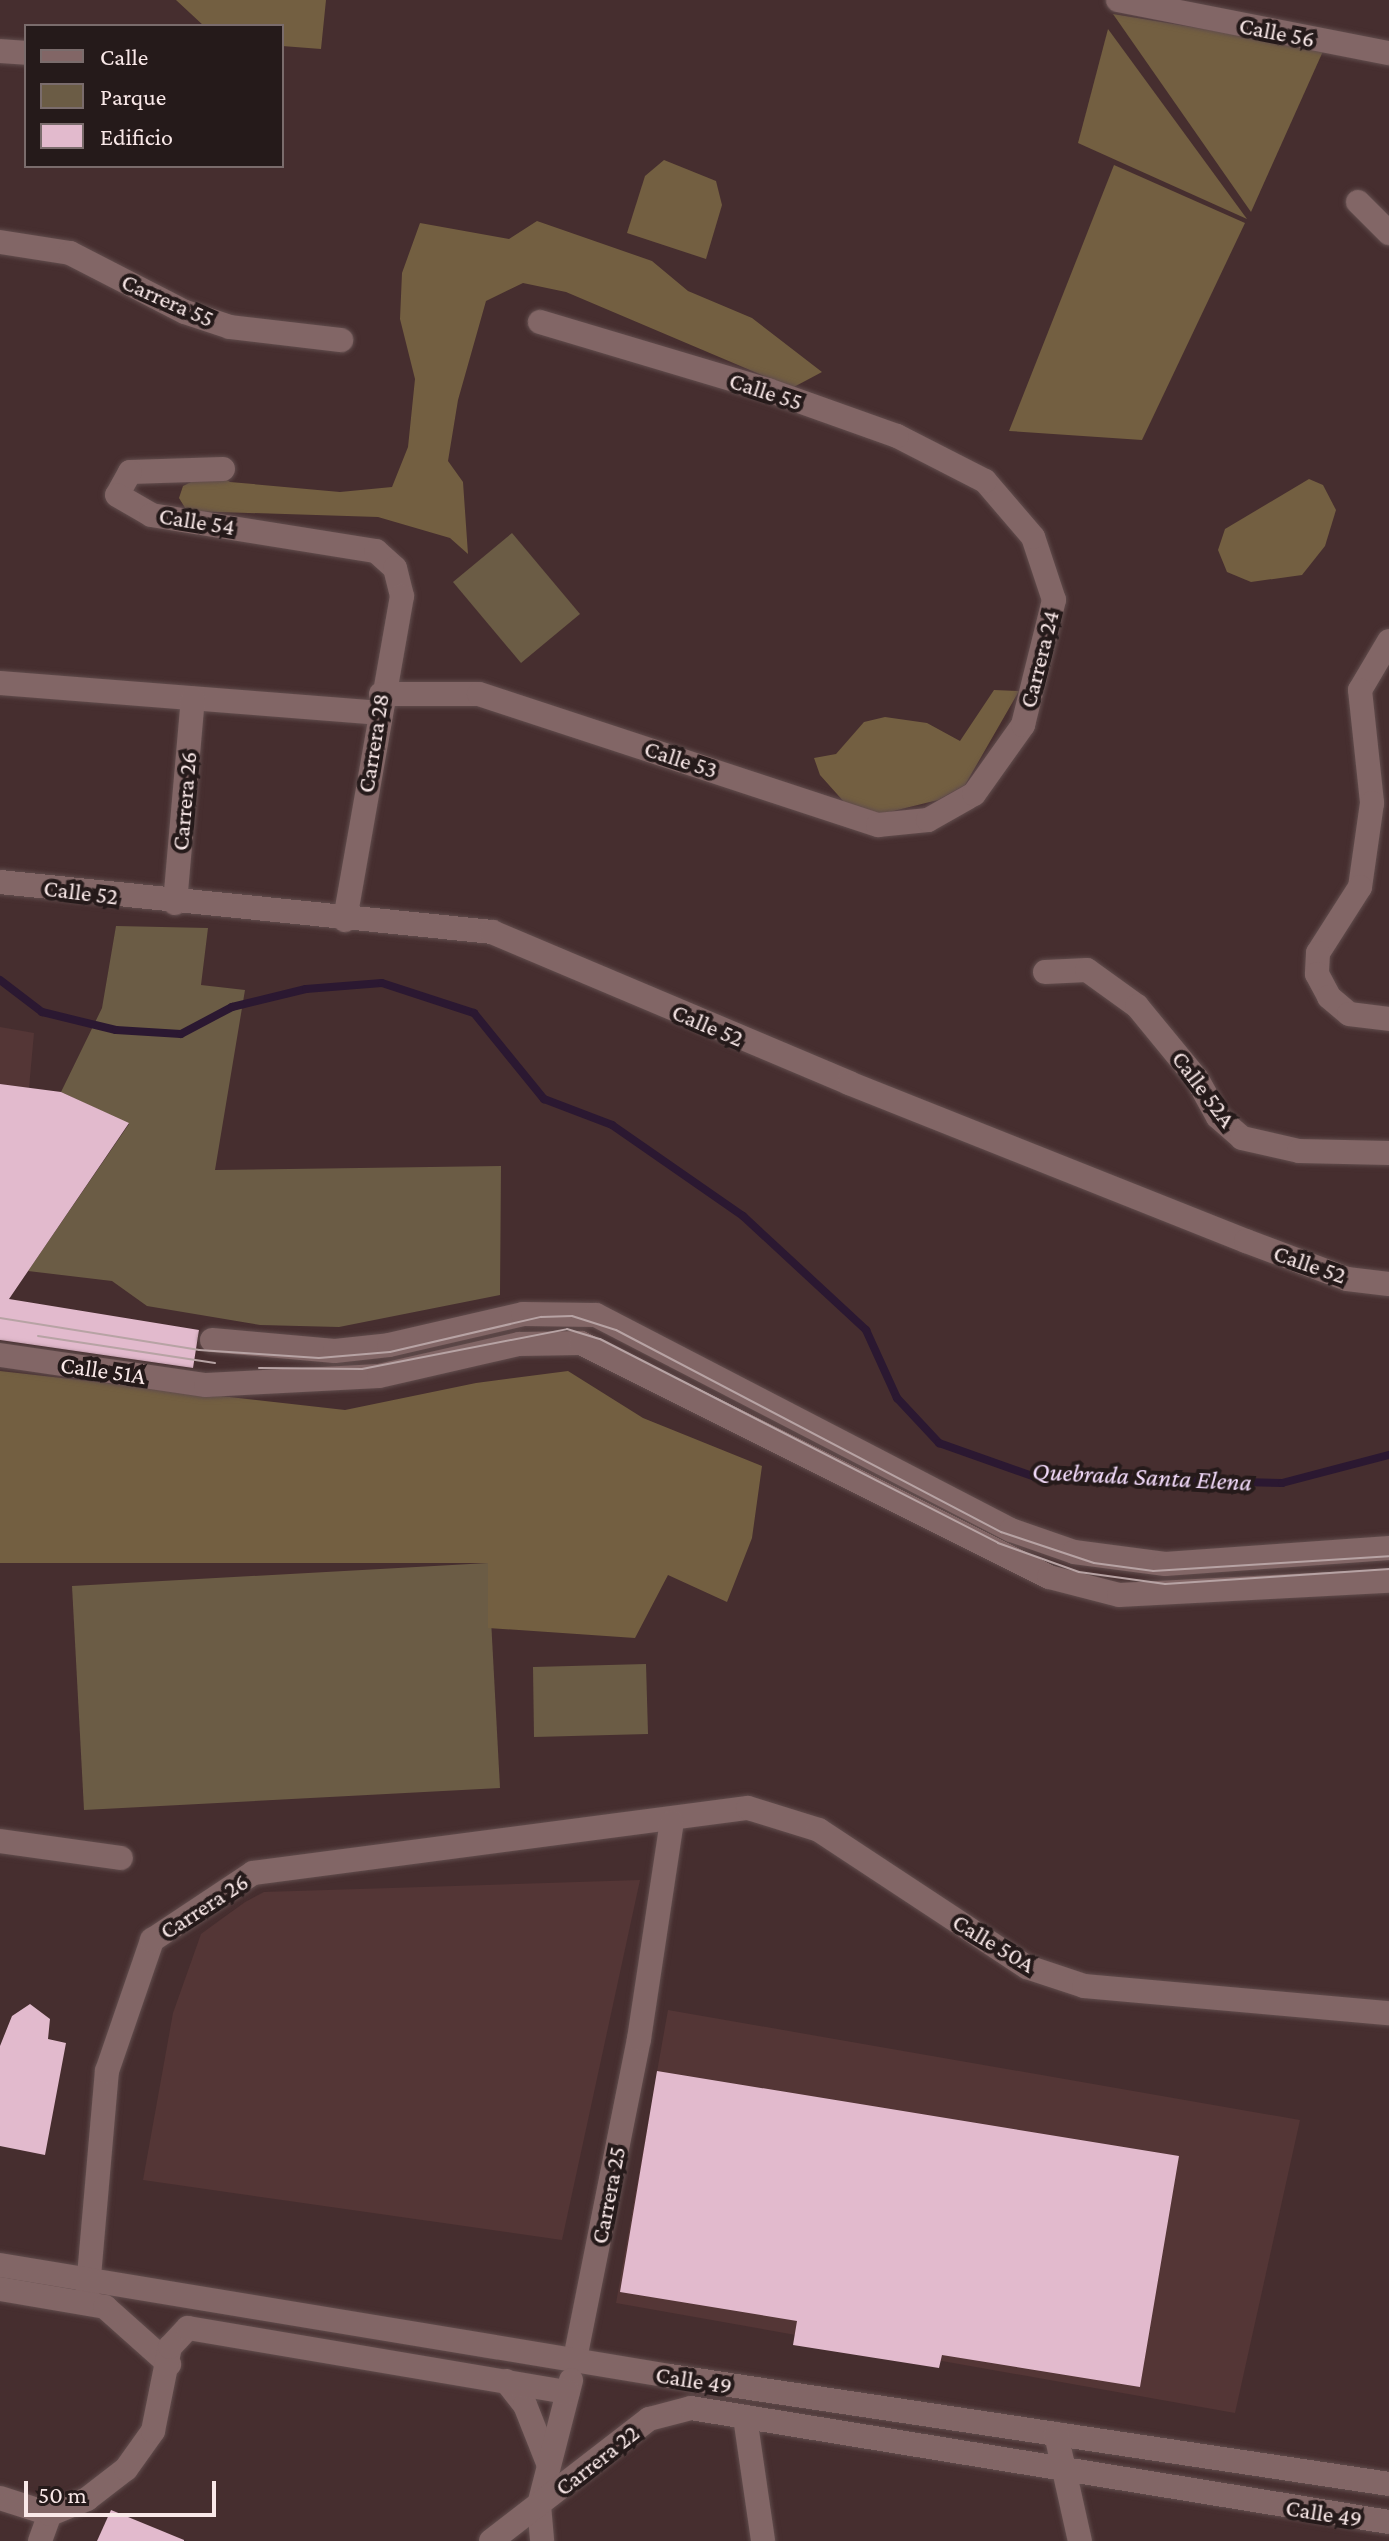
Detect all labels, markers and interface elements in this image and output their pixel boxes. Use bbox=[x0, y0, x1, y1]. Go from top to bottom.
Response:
street label: Calle 56 bbox=[1237, 11, 1317, 53]
legend bbox=[24, 24, 284, 168]
text: Calle bbox=[100, 43, 148, 70]
text: Parque bbox=[100, 83, 166, 110]
text: Edificio bbox=[100, 123, 173, 150]
street label: Carrera 55 bbox=[117, 267, 219, 333]
street label: Calle 55 bbox=[726, 366, 806, 416]
street label: Calle 54 bbox=[157, 501, 237, 541]
street label: Carrera 24 bbox=[1013, 607, 1065, 711]
street label: Carrera 28 bbox=[351, 691, 395, 795]
street label: Calle 53 bbox=[641, 734, 721, 784]
street label: Carrera 26 bbox=[165, 750, 203, 852]
street label: Calle 52 bbox=[42, 873, 120, 911]
street label: Calle 52 bbox=[668, 997, 748, 1053]
street label: Calle 52A bbox=[1166, 1045, 1242, 1133]
street label: Calle 52 bbox=[1270, 1238, 1350, 1290]
street label: Calle 51A bbox=[59, 1350, 147, 1390]
water label: Quebrada Santa Elena bbox=[1031, 1456, 1253, 1498]
street label: Carrera 26 bbox=[154, 1867, 254, 1945]
street label: Calle 50A bbox=[947, 1907, 1041, 1979]
street label: Carrera 25 bbox=[584, 2144, 632, 2246]
street label: Calle 49 bbox=[654, 2360, 734, 2400]
street label: Carrera 22 bbox=[549, 2418, 645, 2502]
scale bar bbox=[28, 2465, 220, 2515]
text: 50 m bbox=[38, 2481, 87, 2508]
street label: Calle 49 bbox=[1284, 2493, 1364, 2533]

